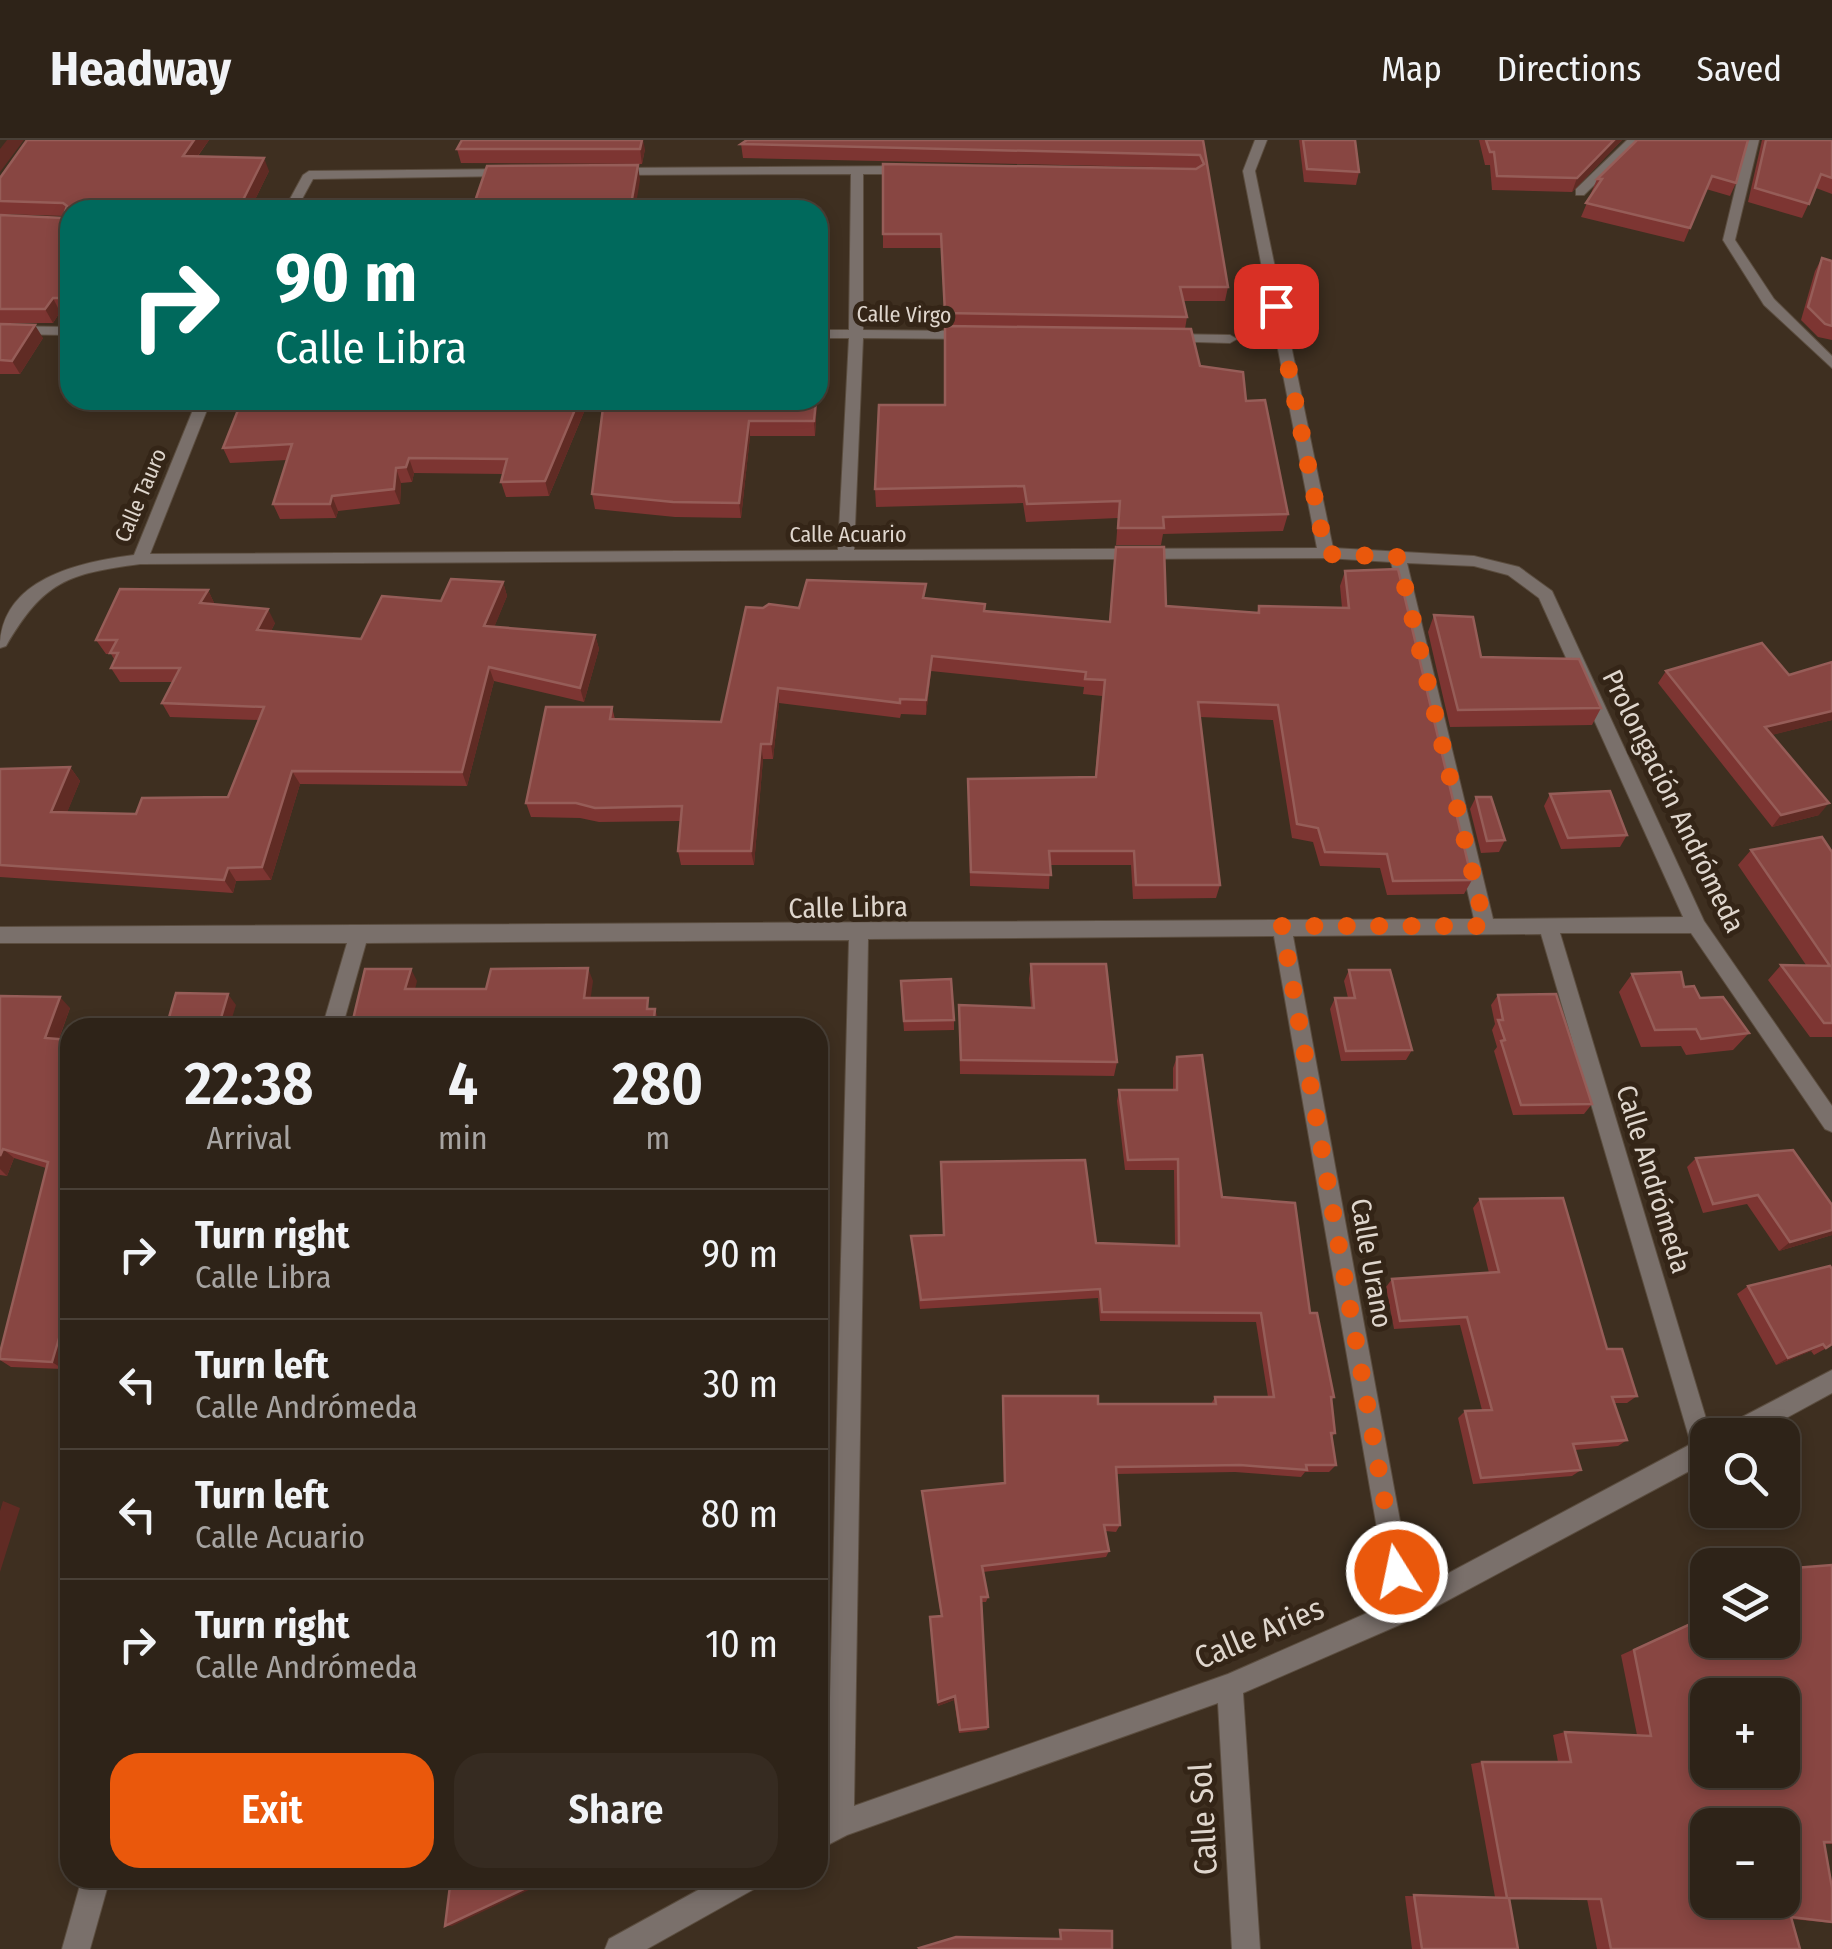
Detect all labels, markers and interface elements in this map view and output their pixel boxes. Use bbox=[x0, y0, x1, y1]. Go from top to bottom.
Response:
text: Headway bbox=[50, 40, 231, 98]
text: Map bbox=[1381, 48, 1442, 90]
text: Directions bbox=[1497, 48, 1642, 90]
text: Saved bbox=[1697, 48, 1782, 90]
text: 90 m bbox=[275, 236, 417, 320]
icon: right bbox=[110, 240, 240, 370]
pin bbox=[1234, 264, 1319, 349]
icon: arrive bbox=[1249, 279, 1304, 334]
street label: Calle Virgo bbox=[856, 300, 952, 329]
text: Calle Libra bbox=[275, 321, 467, 375]
street label: Calle Tauro bbox=[109, 444, 172, 546]
street label: Calle Acuario bbox=[790, 521, 906, 548]
street label: Prolongación Andrómeda bbox=[1596, 664, 1752, 938]
street label: Calle Libra bbox=[788, 890, 908, 925]
text: 22:38 bbox=[185, 1048, 314, 1120]
text: 4 bbox=[448, 1048, 478, 1120]
text: 280 bbox=[612, 1048, 703, 1120]
street label: Calle Andrómeda bbox=[1609, 1081, 1698, 1277]
text: Arrival bbox=[207, 1119, 291, 1157]
text: min bbox=[438, 1119, 488, 1157]
text: m bbox=[645, 1119, 670, 1157]
street label: Calle Urano bbox=[1344, 1196, 1399, 1330]
text: Turn right bbox=[195, 1212, 349, 1258]
icon: right bbox=[110, 1227, 165, 1282]
text: 90 m bbox=[702, 1231, 778, 1277]
text: Calle Libra bbox=[195, 1258, 331, 1296]
text: Turn left bbox=[195, 1342, 329, 1388]
icon: left bbox=[110, 1357, 165, 1412]
text: 30 m bbox=[703, 1361, 778, 1407]
text: Calle Andrómeda bbox=[195, 1388, 418, 1426]
map controls bbox=[1690, 1418, 1800, 1918]
button: search bbox=[1690, 1418, 1800, 1528]
text: Turn left bbox=[195, 1472, 329, 1518]
icon: left bbox=[110, 1487, 165, 1542]
text: 80 m bbox=[701, 1491, 778, 1537]
text: Calle Acuario bbox=[195, 1518, 365, 1556]
position arrow bbox=[1345, 1520, 1449, 1624]
button: layers bbox=[1690, 1548, 1800, 1658]
street label: Calle Aries bbox=[1189, 1589, 1329, 1677]
text: Turn right bbox=[195, 1602, 349, 1648]
icon: right bbox=[110, 1617, 165, 1672]
text: 10 m bbox=[705, 1621, 778, 1667]
text: Calle Andrómeda bbox=[195, 1648, 418, 1686]
button: + bbox=[1690, 1678, 1800, 1788]
button: Exit bbox=[110, 1753, 434, 1868]
button: Share bbox=[454, 1753, 778, 1868]
street label: Calle Sol bbox=[1181, 1762, 1225, 1876]
button: − bbox=[1690, 1808, 1800, 1918]

